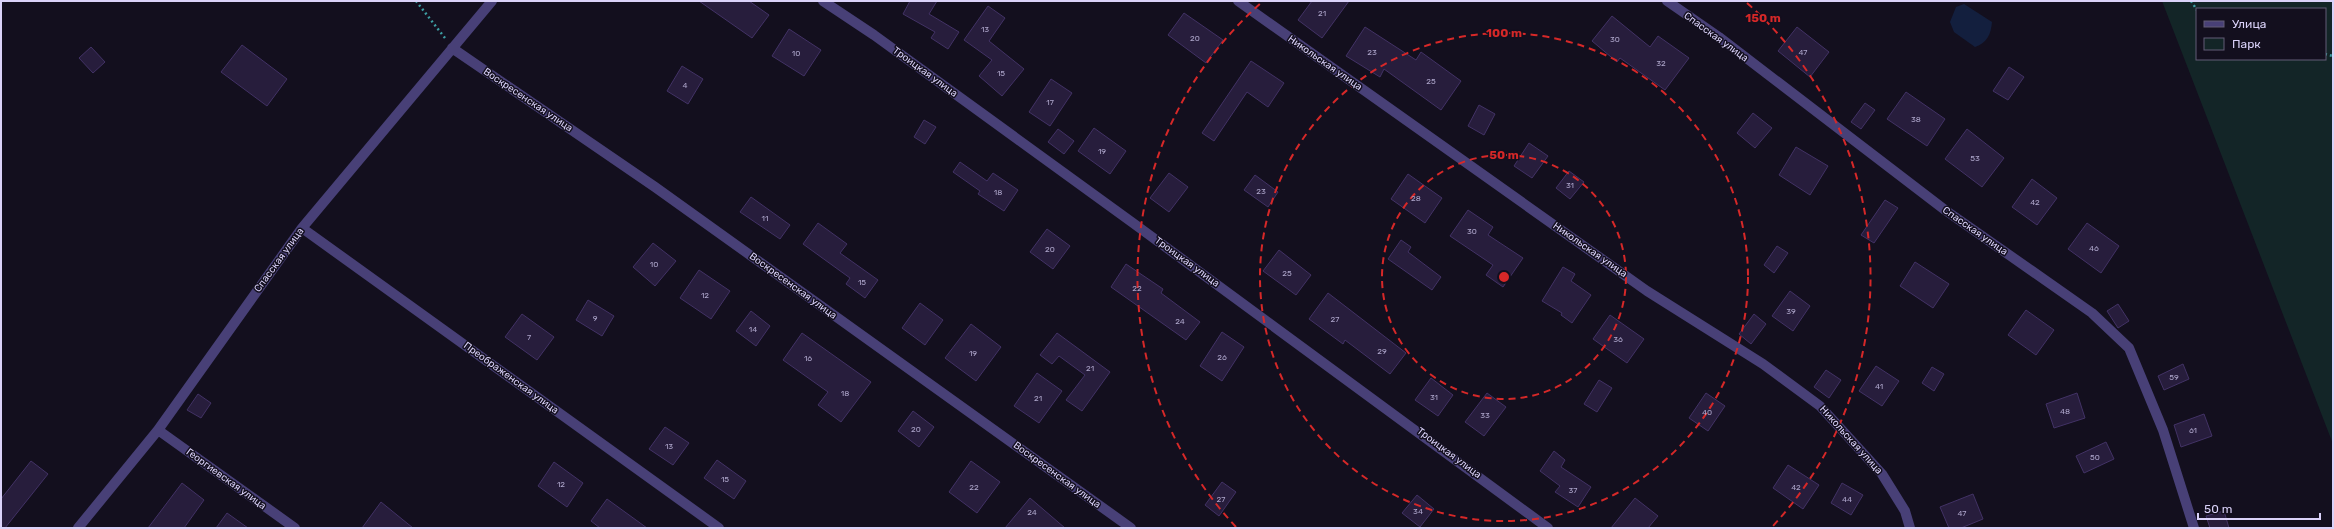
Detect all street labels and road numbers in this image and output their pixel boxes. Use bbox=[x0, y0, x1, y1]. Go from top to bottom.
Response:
street label: Спасская улица bbox=[1681, 10, 1751, 64]
street label: Никольская улица bbox=[1286, 33, 1364, 93]
street label: Троицкая улица bbox=[890, 44, 960, 100]
street label: Воскресенская улица bbox=[481, 66, 575, 134]
street label: Спасская улица bbox=[1940, 204, 2010, 258]
street label: Никольская улица bbox=[1551, 220, 1629, 280]
street label: Спасская улица bbox=[252, 225, 306, 295]
street label: Троицкая улица bbox=[1152, 234, 1222, 290]
street label: Воскресенская улица bbox=[747, 250, 839, 322]
street label: Преображенская улица bbox=[461, 339, 561, 417]
street label: Никольская улица bbox=[1817, 403, 1885, 477]
street label: Троицкая улица bbox=[1415, 425, 1483, 481]
street label: Воскресенская улица bbox=[1011, 439, 1103, 511]
street label: Георгиевская улица bbox=[184, 446, 268, 512]

